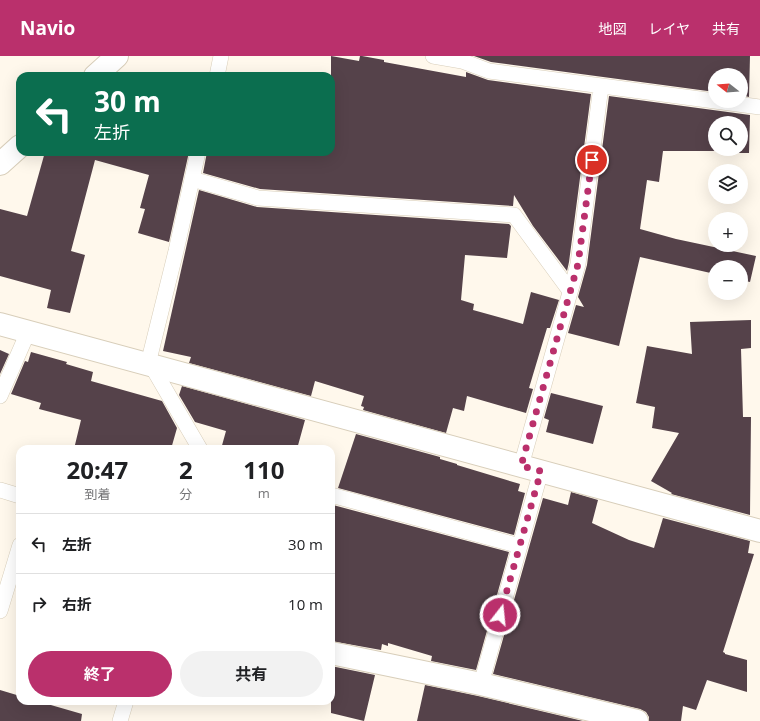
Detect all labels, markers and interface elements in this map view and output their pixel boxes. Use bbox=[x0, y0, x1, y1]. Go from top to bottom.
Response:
text: Navio bbox=[20, 15, 75, 41]
text: 地図 bbox=[598, 19, 626, 38]
text: レイヤ bbox=[648, 19, 690, 38]
text: 共有 bbox=[712, 19, 740, 38]
north arrow bbox=[708, 68, 748, 108]
map controls bbox=[708, 68, 748, 300]
text: 30 m bbox=[94, 82, 161, 120]
icon: left bbox=[28, 88, 80, 140]
button: search bbox=[708, 116, 748, 156]
text: 左折 bbox=[94, 120, 130, 144]
pin bbox=[575, 143, 609, 177]
icon: arrive bbox=[581, 149, 603, 171]
button: layers bbox=[708, 164, 748, 204]
button: + bbox=[708, 212, 748, 252]
button: − bbox=[708, 260, 748, 300]
text: 20:47 bbox=[67, 453, 128, 486]
text: 2 bbox=[179, 453, 193, 486]
text: 110 bbox=[243, 453, 284, 486]
text: m bbox=[258, 484, 270, 502]
text: 到着 bbox=[84, 485, 110, 503]
text: 分 bbox=[179, 485, 192, 503]
icon: left bbox=[28, 533, 50, 555]
text: 左折 bbox=[62, 534, 92, 554]
text: 30 m bbox=[288, 534, 323, 554]
icon: right bbox=[28, 593, 50, 615]
text: 右折 bbox=[62, 594, 92, 614]
text: 10 m bbox=[288, 594, 323, 614]
position arrow bbox=[479, 594, 521, 636]
button: 終了 bbox=[28, 651, 172, 697]
button: 共有 bbox=[180, 651, 323, 697]

